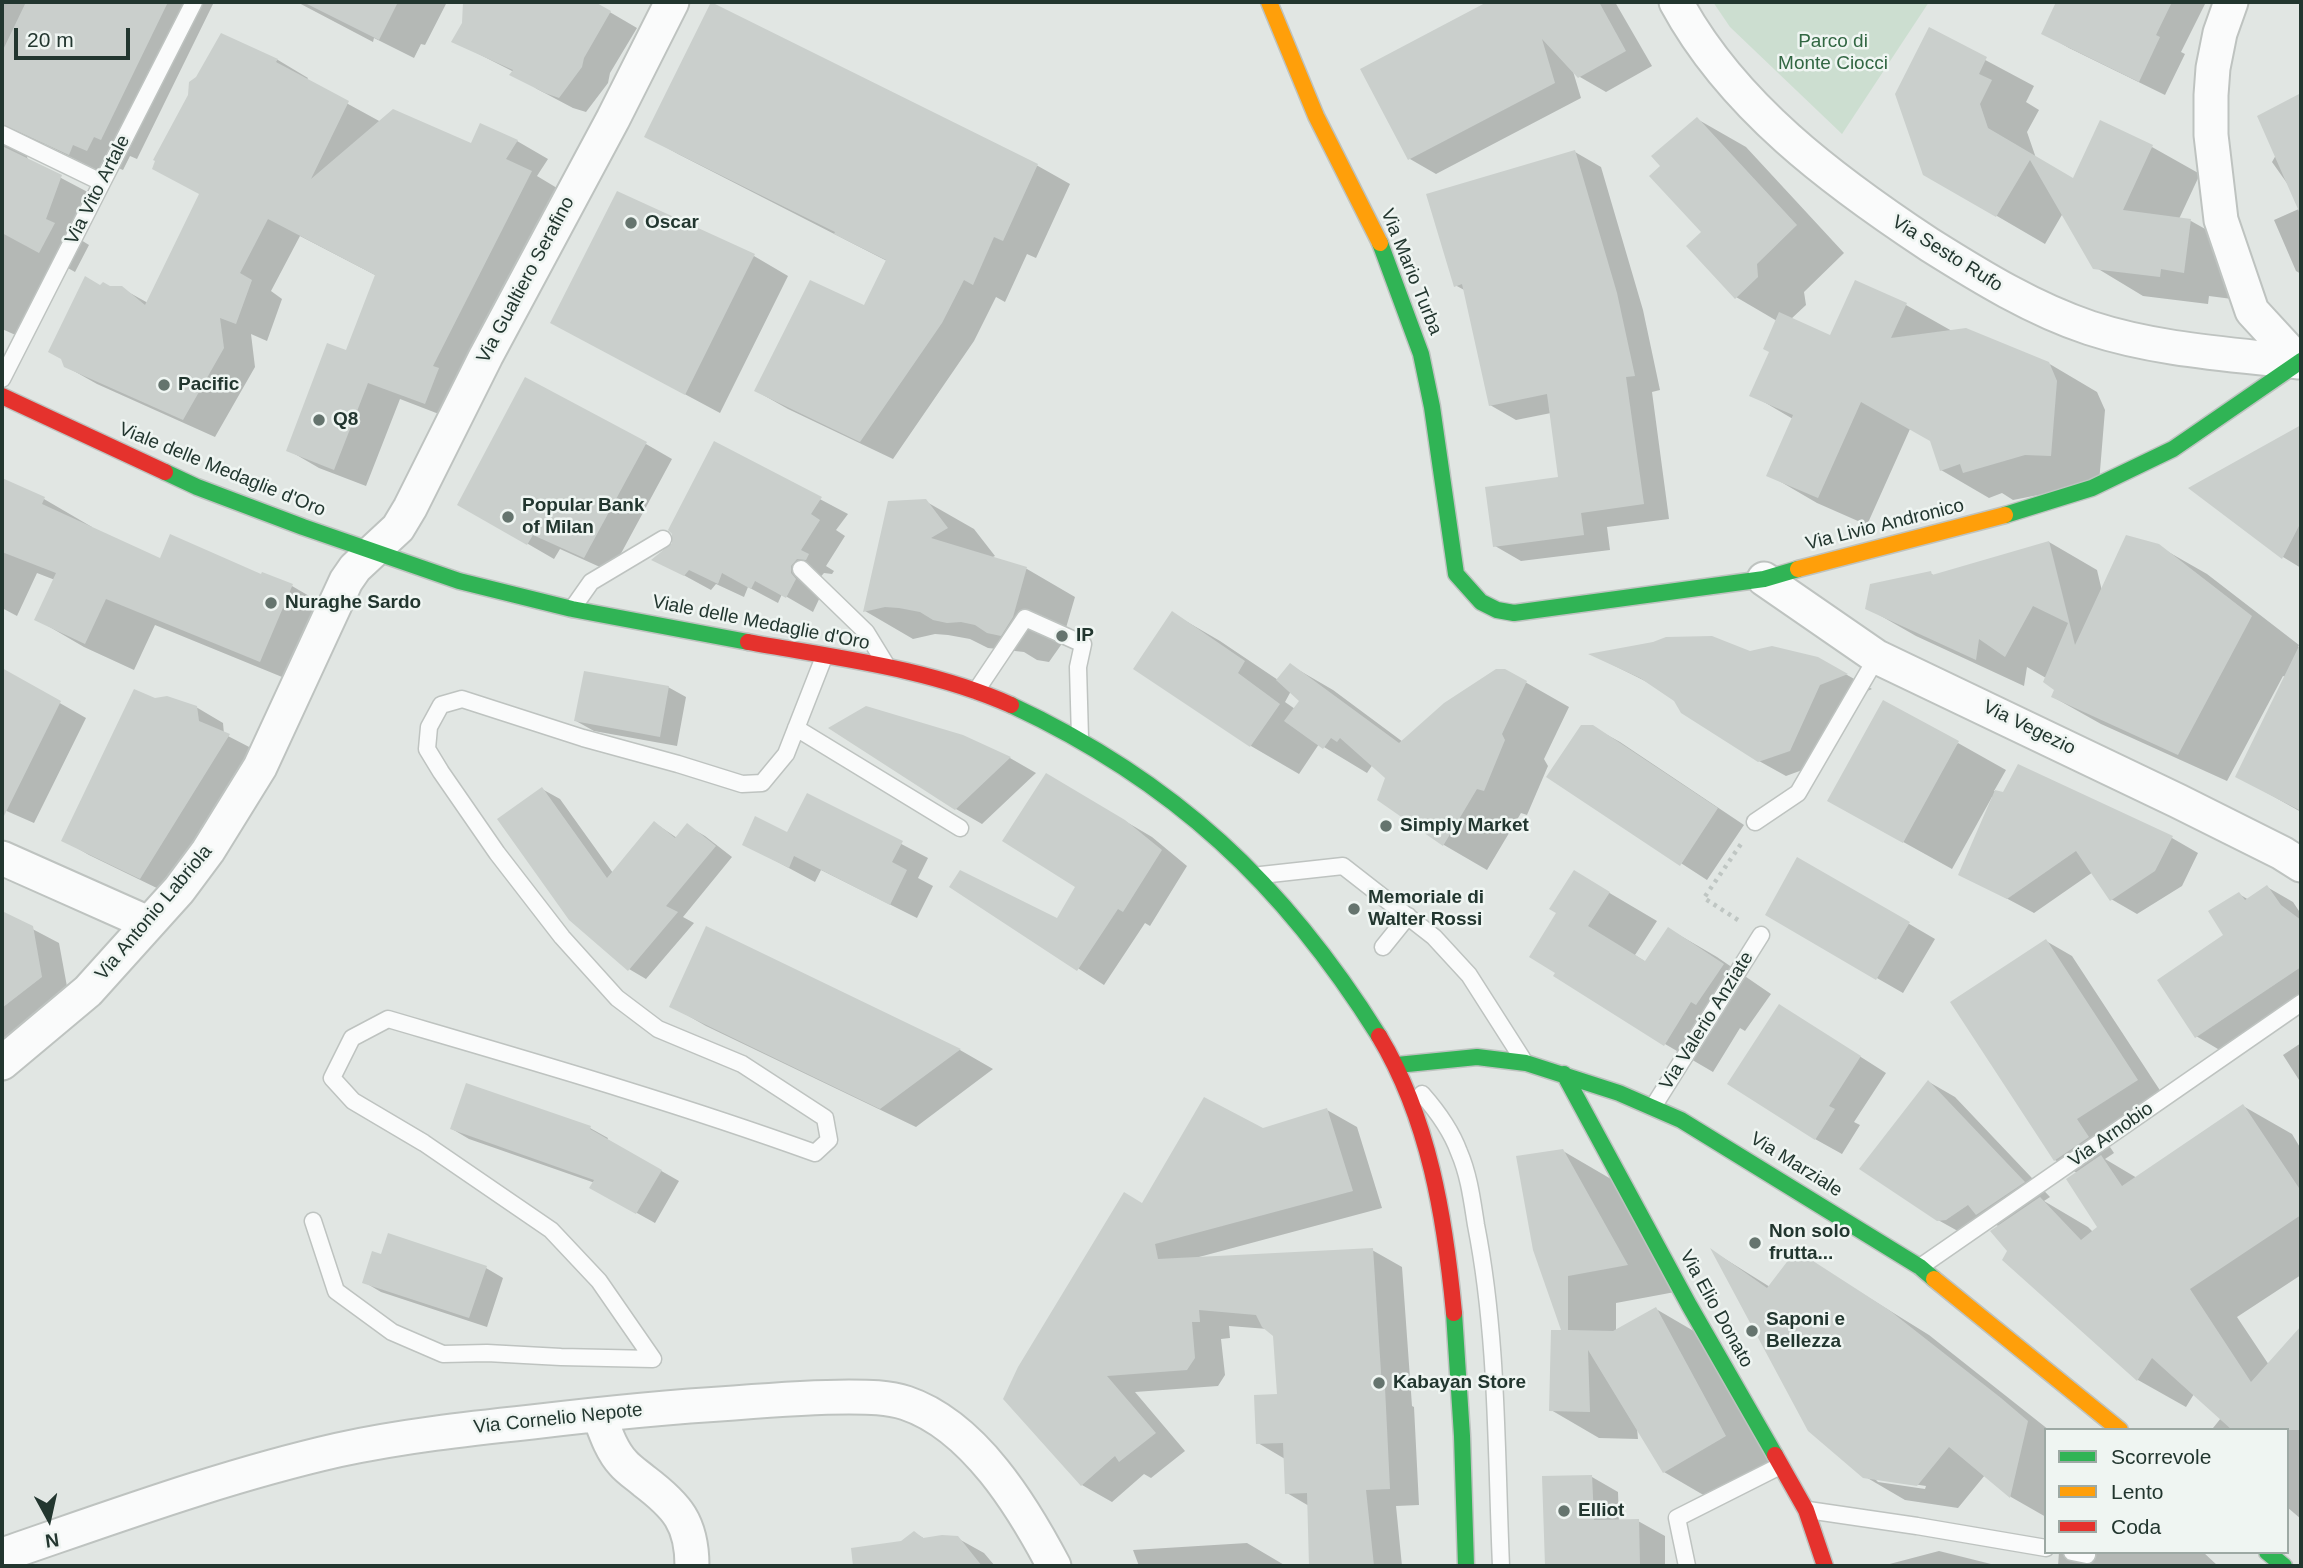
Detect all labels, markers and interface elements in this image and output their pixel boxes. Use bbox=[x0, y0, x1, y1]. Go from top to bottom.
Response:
scale bar bbox=[18, 14, 133, 58]
text: 20 m bbox=[27, 28, 74, 51]
park label: Parco di Monte Ciocci bbox=[1778, 31, 1888, 75]
street label: Via Vito Artale bbox=[61, 131, 135, 249]
street label: Via Gualtiero Serafino bbox=[472, 193, 580, 367]
street label: Via Mario Turba bbox=[1375, 206, 1447, 338]
street label: Via Sesto Rufo bbox=[1887, 211, 2007, 297]
place label: Oscar bbox=[645, 212, 699, 234]
marker: Oscar bbox=[623, 215, 639, 231]
place label: Pacific bbox=[178, 374, 239, 396]
marker: Pacific bbox=[156, 377, 172, 393]
place label: Q8 bbox=[333, 409, 358, 431]
marker: Q8 bbox=[311, 412, 327, 428]
street label: Viale delle Medaglie d'Oro bbox=[115, 418, 329, 522]
street label: Via Livio Andronico bbox=[1803, 494, 1967, 556]
place label: Popular Bank of Milan bbox=[522, 495, 644, 539]
marker: Popular Bank of Milan bbox=[500, 509, 516, 525]
street label: Viale delle Medaglie d'Oro bbox=[650, 591, 872, 655]
place label: Nuraghe Sardo bbox=[285, 592, 421, 614]
marker: Nuraghe Sardo bbox=[263, 595, 279, 611]
place label: IP bbox=[1076, 625, 1094, 647]
marker: IP bbox=[1054, 628, 1070, 644]
street label: Via Vegezio bbox=[1979, 696, 2079, 760]
place label: Simply Market bbox=[1400, 815, 1529, 837]
marker: Simply Market bbox=[1378, 818, 1394, 834]
street label: Via Antonio Labriola bbox=[91, 841, 217, 985]
place label: Memoriale di Walter Rossi bbox=[1368, 887, 1484, 931]
marker: Memoriale di Walter Rossi bbox=[1346, 901, 1362, 917]
street label: Via Valerio Anziate bbox=[1655, 948, 1759, 1094]
street label: Via Arnobio bbox=[2064, 1098, 2158, 1172]
street label: Via Marziale bbox=[1746, 1128, 1846, 1202]
place label: Non solo frutta... bbox=[1769, 1221, 1850, 1265]
marker: Non solo frutta... bbox=[1747, 1235, 1763, 1251]
street label: Via Elio Donato bbox=[1674, 1246, 1758, 1372]
place label: Saponi e Bellezza bbox=[1766, 1309, 1845, 1353]
marker: Saponi e Bellezza bbox=[1744, 1323, 1760, 1339]
place label: Kabayan Store bbox=[1393, 1372, 1526, 1394]
marker: Kabayan Store bbox=[1371, 1375, 1387, 1391]
street label: Via Cornelio Nepote bbox=[472, 1399, 644, 1439]
legend bbox=[2044, 1428, 2289, 1554]
text: Scorrevole bbox=[2111, 1445, 2211, 1468]
text: Lento bbox=[2111, 1480, 2164, 1503]
north arrow bbox=[14, 1484, 84, 1554]
place label: Elliot bbox=[1578, 1500, 1624, 1522]
marker: Elliot bbox=[1556, 1503, 1572, 1519]
text: Coda bbox=[2111, 1515, 2161, 1538]
text: N bbox=[44, 1529, 60, 1552]

